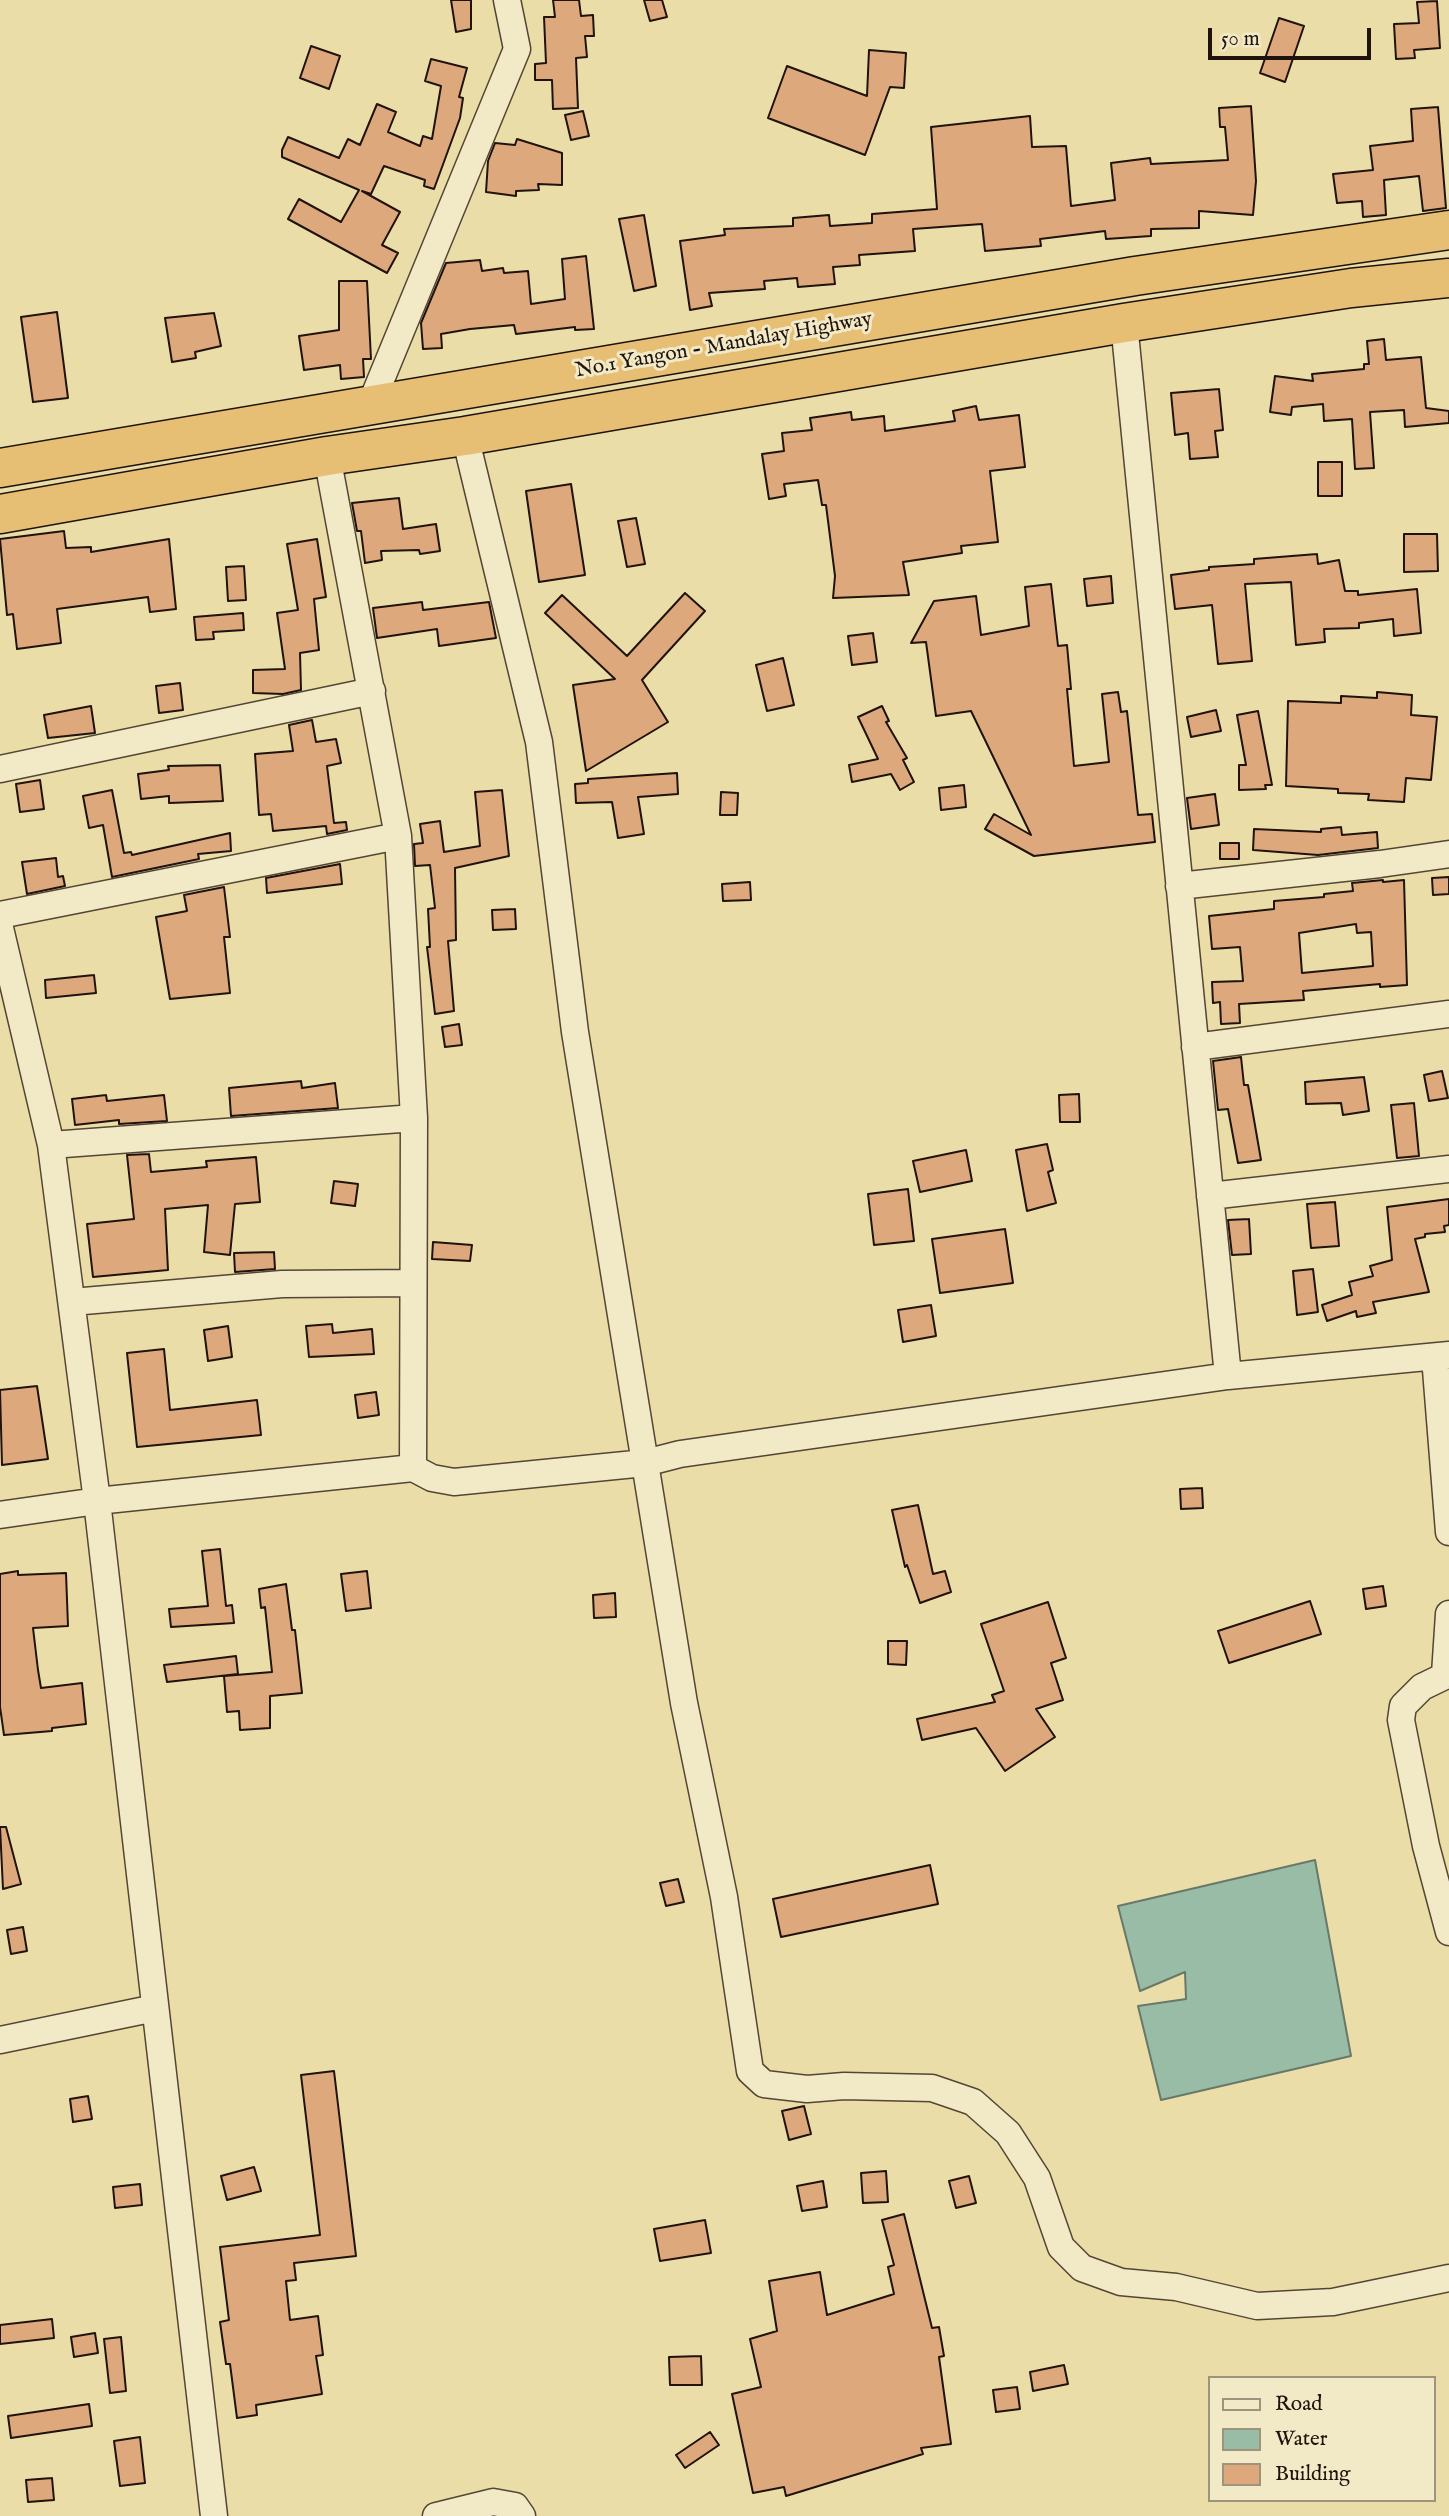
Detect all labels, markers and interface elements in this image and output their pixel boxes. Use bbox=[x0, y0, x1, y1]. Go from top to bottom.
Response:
scale bar bbox=[1211, 14, 1374, 58]
text: 50 m bbox=[1221, 26, 1260, 53]
street label: No.1 Yangon - Mandalay Highway bbox=[574, 307, 874, 385]
legend bbox=[1208, 2376, 1435, 2502]
text: Road bbox=[1275, 2391, 1322, 2418]
text: Water bbox=[1275, 2426, 1327, 2453]
text: Building bbox=[1275, 2461, 1350, 2488]

